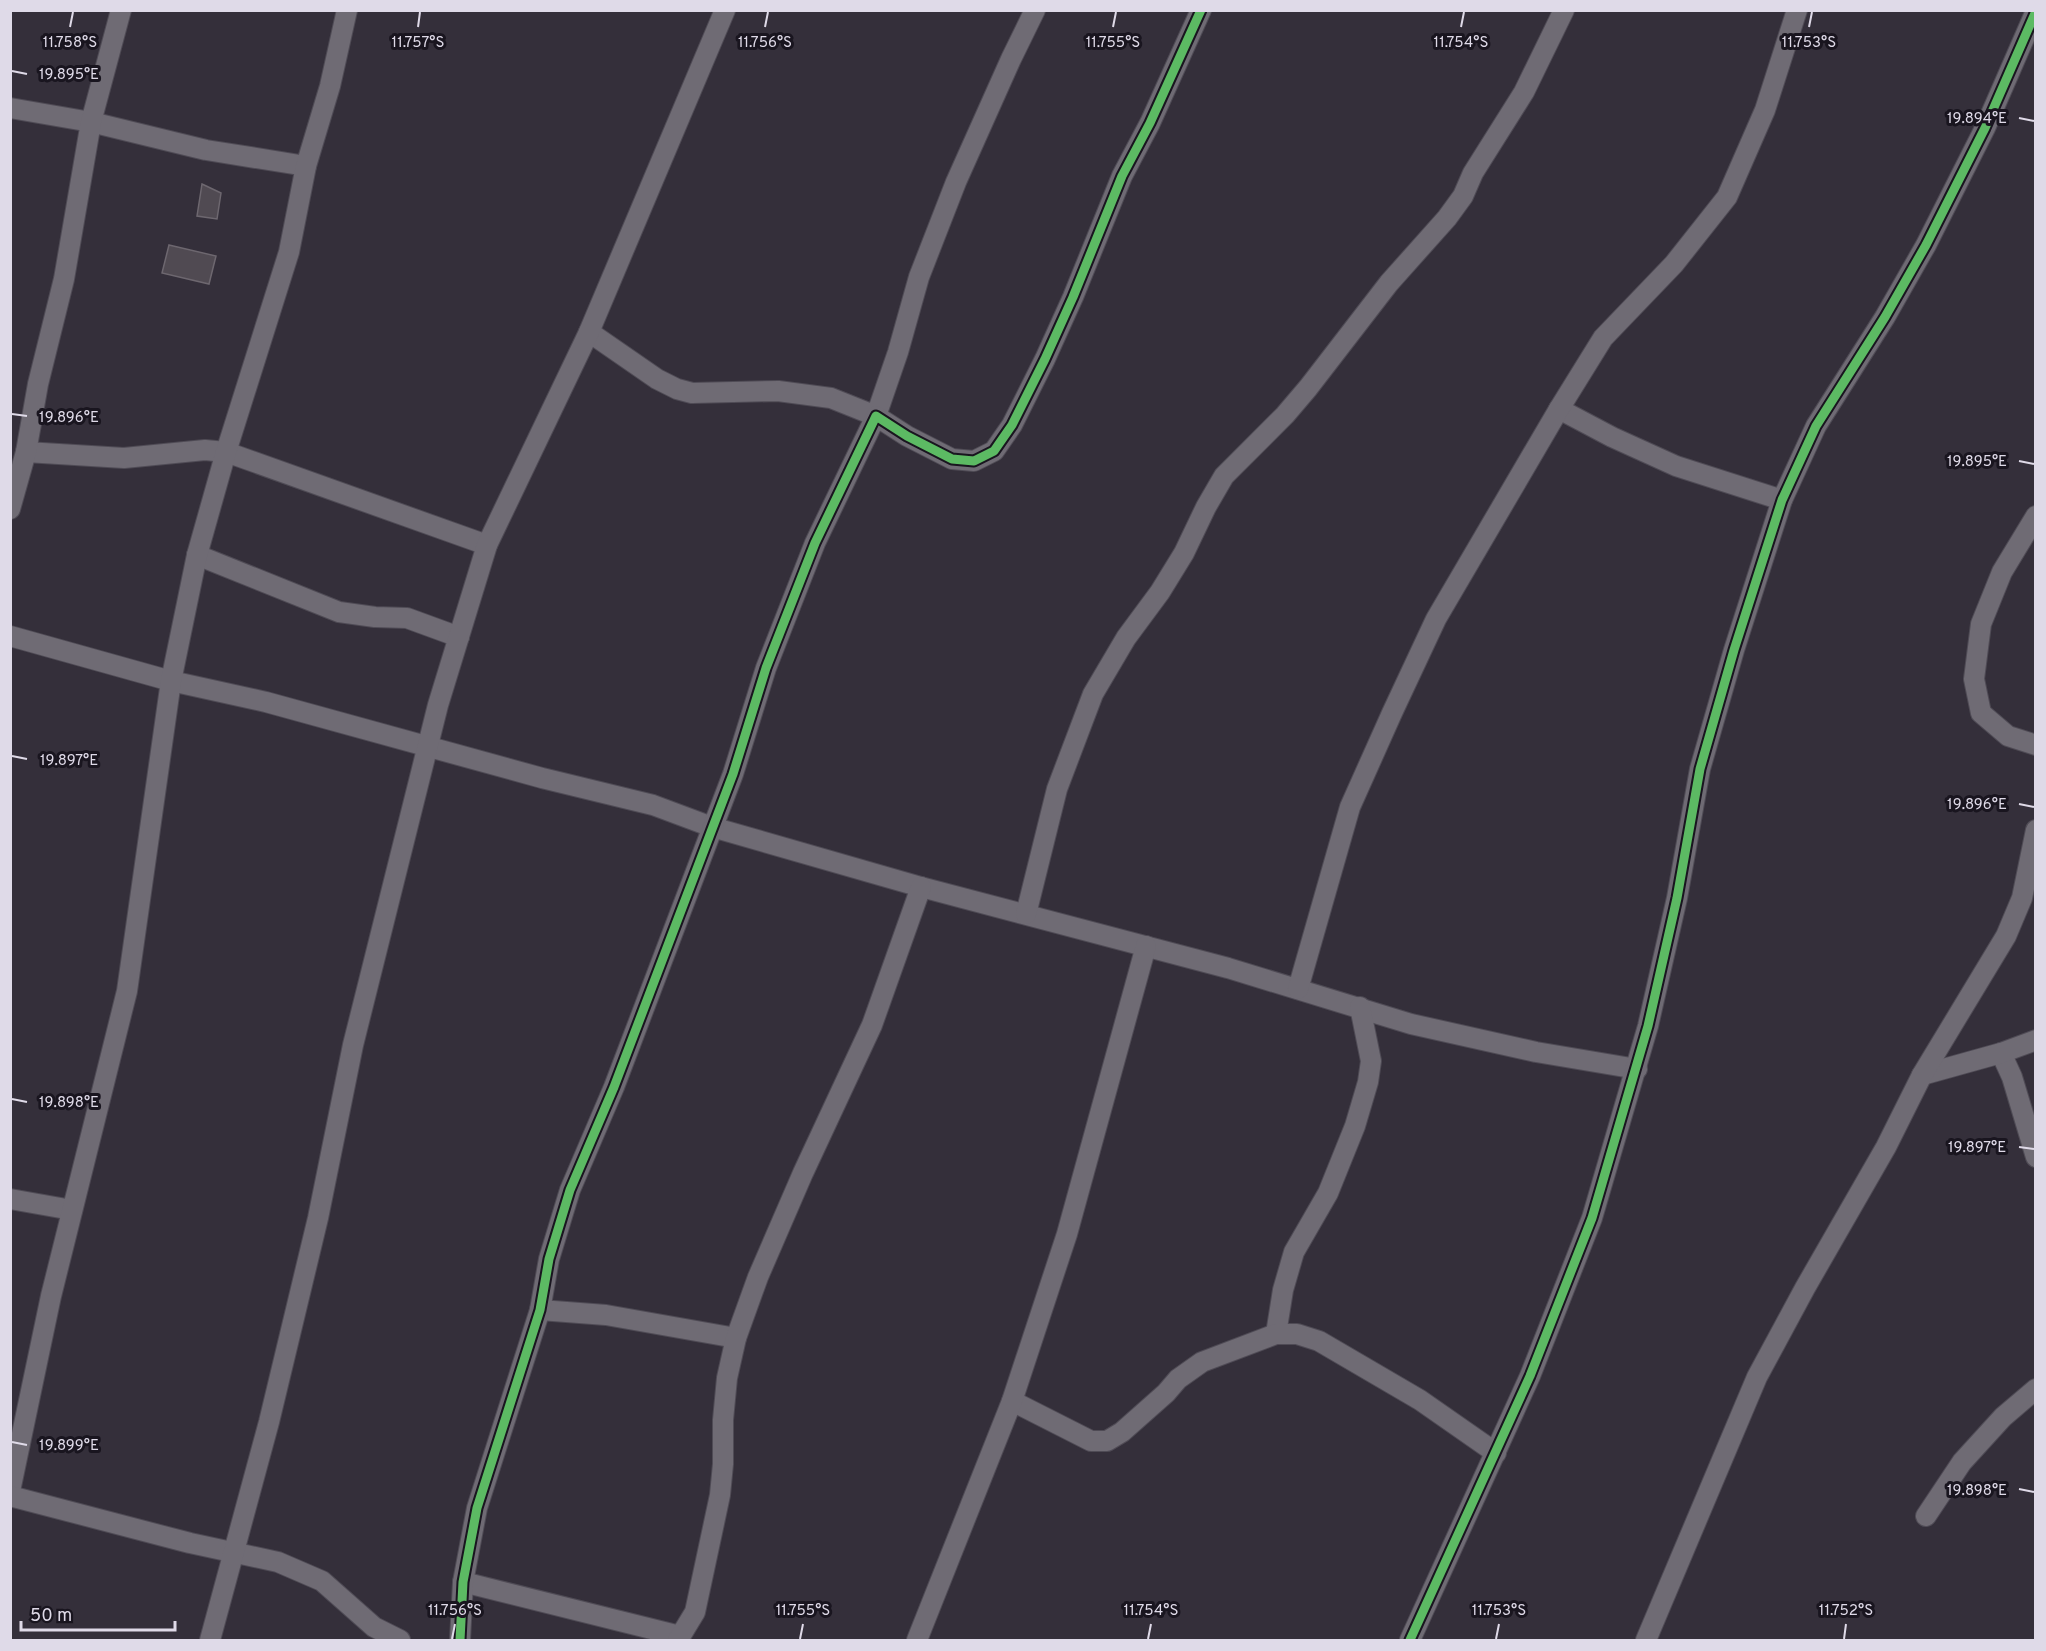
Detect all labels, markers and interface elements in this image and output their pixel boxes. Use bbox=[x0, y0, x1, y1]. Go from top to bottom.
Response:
text: 11.758°S bbox=[43, 34, 97, 53]
text: 11.757°S bbox=[392, 34, 444, 53]
text: 11.756°S bbox=[738, 34, 792, 53]
text: 11.755°S bbox=[1086, 34, 1140, 53]
text: 11.754°S bbox=[1434, 34, 1488, 53]
text: 11.753°S bbox=[1782, 34, 1836, 53]
text: 19.895°E bbox=[39, 66, 99, 85]
text: 19.894°E bbox=[1947, 110, 2007, 129]
text: 19.896°E bbox=[39, 409, 99, 428]
text: 19.895°E bbox=[1947, 453, 2007, 472]
text: 19.897°E bbox=[40, 752, 98, 771]
text: 19.896°E bbox=[1947, 796, 2007, 815]
text: 19.898°E bbox=[39, 1094, 99, 1113]
text: 19.897°E bbox=[1948, 1139, 2006, 1158]
text: 19.899°E bbox=[39, 1437, 99, 1456]
text: 19.898°E bbox=[1947, 1482, 2007, 1501]
scale bar bbox=[21, 1594, 176, 1632]
text: 11.756°S bbox=[428, 1602, 482, 1621]
text: 11.755°S bbox=[776, 1602, 830, 1621]
text: 11.754°S bbox=[1124, 1602, 1178, 1621]
text: 11.753°S bbox=[1472, 1602, 1526, 1621]
text: 11.752°S bbox=[1819, 1602, 1873, 1621]
text: 50 m bbox=[30, 1605, 72, 1628]

